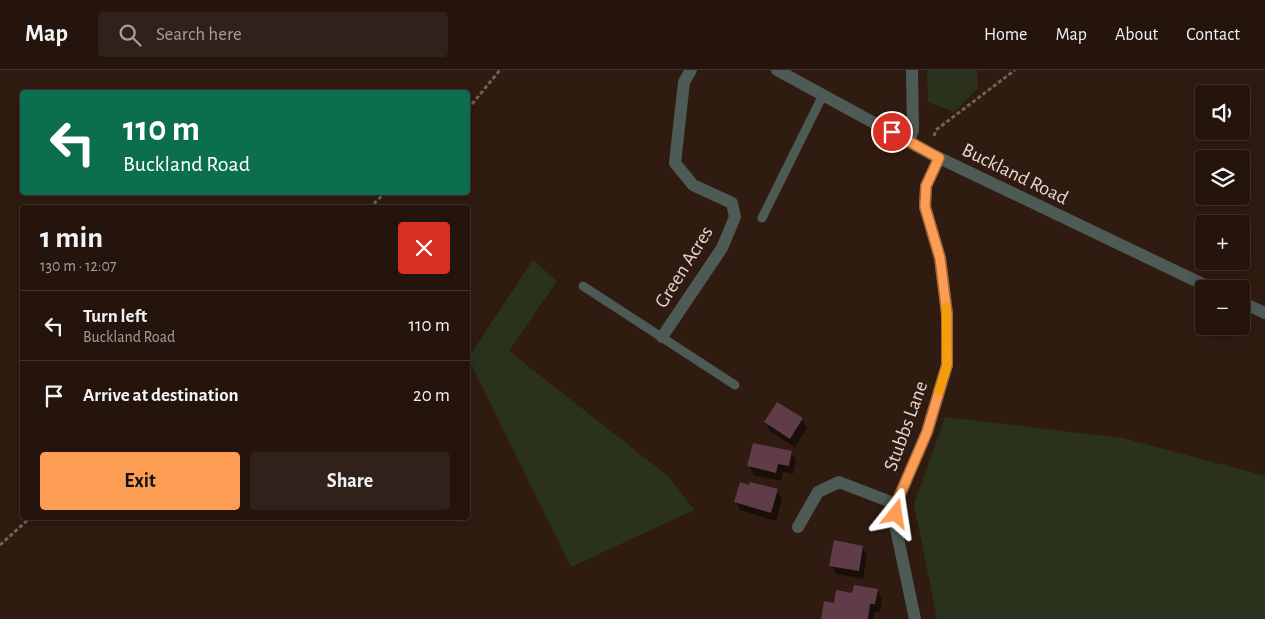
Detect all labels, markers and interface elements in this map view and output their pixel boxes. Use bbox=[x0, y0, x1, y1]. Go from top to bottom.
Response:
search box bbox=[98, 12, 448, 57]
icon: search bbox=[116, 21, 144, 49]
text: Map bbox=[25, 22, 68, 46]
text: Search here bbox=[156, 25, 242, 44]
text: Home bbox=[984, 26, 1027, 44]
text: Map bbox=[1055, 26, 1087, 44]
text: About bbox=[1115, 26, 1158, 44]
text: Contact bbox=[1186, 26, 1240, 44]
map controls bbox=[1195, 85, 1250, 335]
button: sound bbox=[1195, 85, 1250, 140]
icon: left bbox=[40, 110, 105, 175]
pin bbox=[871, 111, 913, 153]
text: 110 m bbox=[123, 112, 200, 147]
icon: arrive bbox=[878, 118, 906, 146]
street label: Buckland Road bbox=[959, 140, 1071, 208]
button: layers bbox=[1195, 150, 1250, 205]
text: Buckland Road bbox=[123, 153, 250, 175]
button: + bbox=[1195, 215, 1250, 270]
button: close bbox=[398, 222, 450, 274]
text: 1 min bbox=[40, 223, 103, 253]
street label: Green Acres bbox=[651, 223, 717, 311]
text: 130 m · 12:07 bbox=[40, 258, 117, 274]
button: − bbox=[1195, 280, 1250, 335]
text: Turn left bbox=[83, 307, 147, 326]
icon: left bbox=[40, 312, 68, 340]
text: 110 m bbox=[409, 316, 450, 335]
text: Buckland Road bbox=[83, 329, 175, 345]
street label: Stubbs Lane bbox=[880, 378, 932, 474]
icon: arrive bbox=[40, 382, 68, 410]
text: Arrive at destination bbox=[83, 386, 239, 405]
text: 20 m bbox=[413, 386, 450, 405]
button: Exit bbox=[40, 452, 240, 510]
button: Share bbox=[250, 452, 450, 510]
position arrow bbox=[869, 487, 921, 539]

